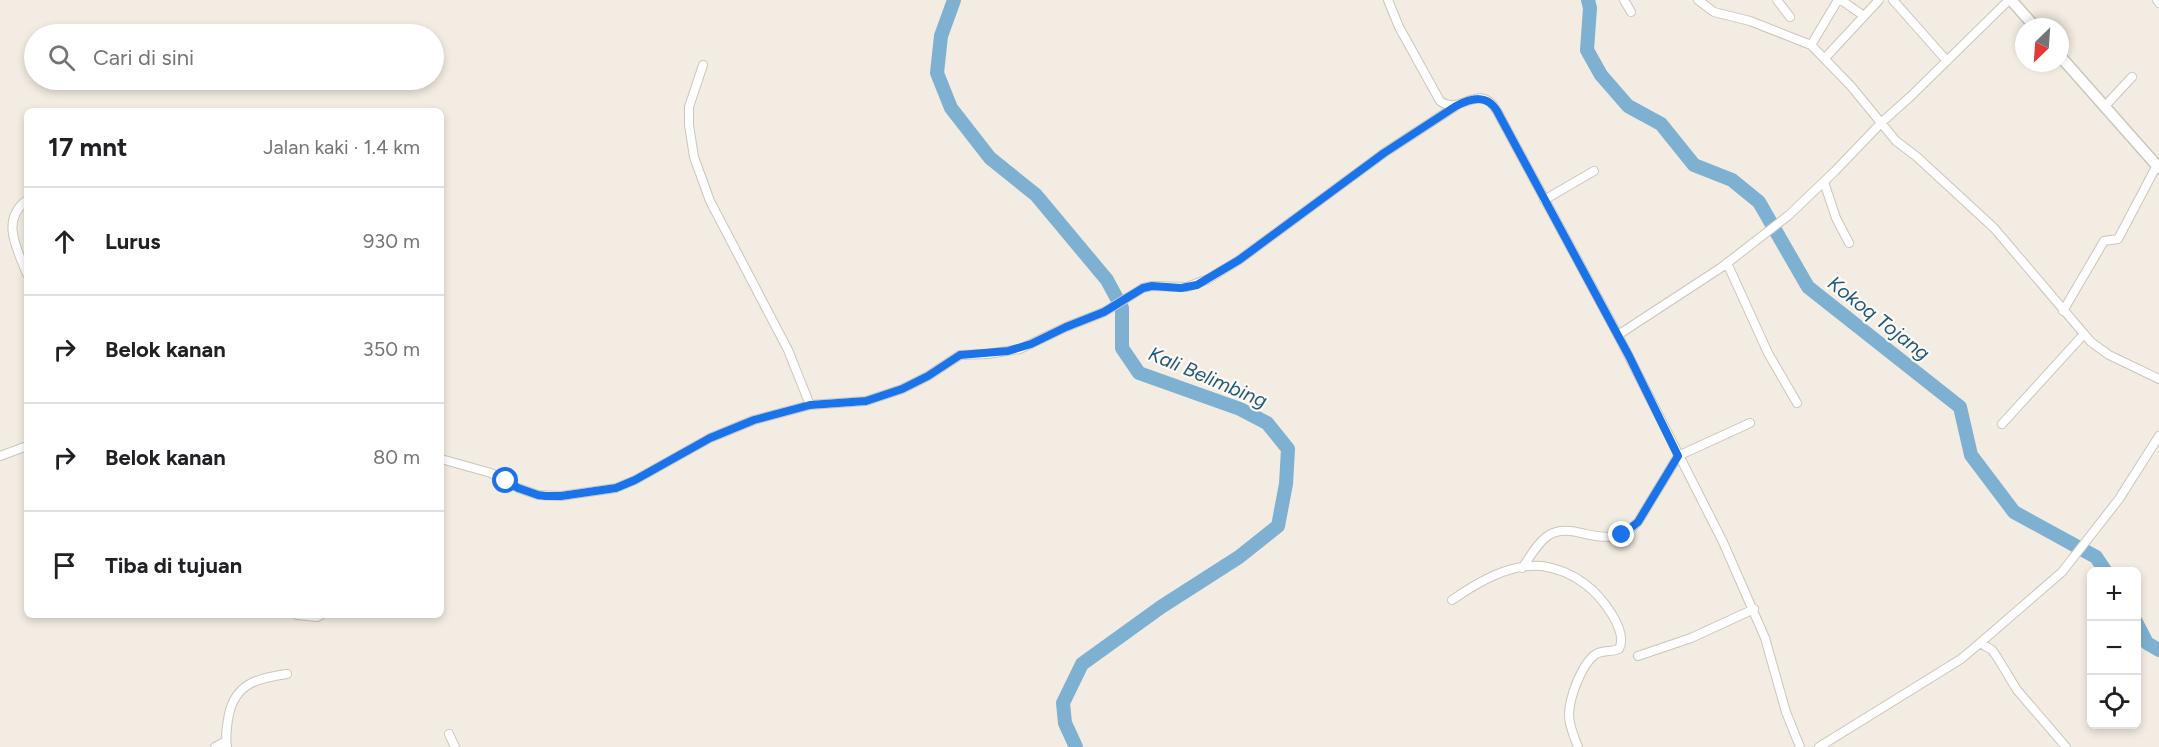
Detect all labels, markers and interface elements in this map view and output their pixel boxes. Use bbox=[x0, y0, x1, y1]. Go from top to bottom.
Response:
north arrow bbox=[2015, 18, 2069, 72]
search box bbox=[24, 24, 444, 90]
icon: search bbox=[45, 41, 78, 74]
text: Cari di sini bbox=[93, 44, 194, 71]
text: 17 mnt bbox=[48, 131, 128, 163]
text: Jalan kaki · 1.4 km bbox=[263, 135, 420, 159]
icon: ahead bbox=[48, 225, 81, 258]
text: Lurus bbox=[105, 228, 160, 255]
text: 930 m bbox=[363, 229, 420, 253]
water label: Kokoq Tojang bbox=[1823, 271, 1935, 365]
icon: right bbox=[48, 333, 81, 366]
text: Belok kanan bbox=[105, 336, 226, 363]
text: 350 m bbox=[363, 337, 420, 361]
water label: Kali Belimbing bbox=[1145, 341, 1271, 413]
icon: right bbox=[48, 441, 81, 474]
text: Belok kanan bbox=[105, 444, 226, 471]
text: 80 m bbox=[373, 445, 420, 469]
route start bbox=[492, 467, 518, 493]
route end bbox=[1608, 521, 1634, 547]
icon: arrive bbox=[48, 549, 81, 582]
text: Tiba di tujuan bbox=[105, 552, 242, 579]
map controls bbox=[2087, 567, 2141, 729]
button: + bbox=[2087, 567, 2141, 621]
button: − bbox=[2087, 621, 2141, 675]
button: locate bbox=[2087, 675, 2141, 729]

